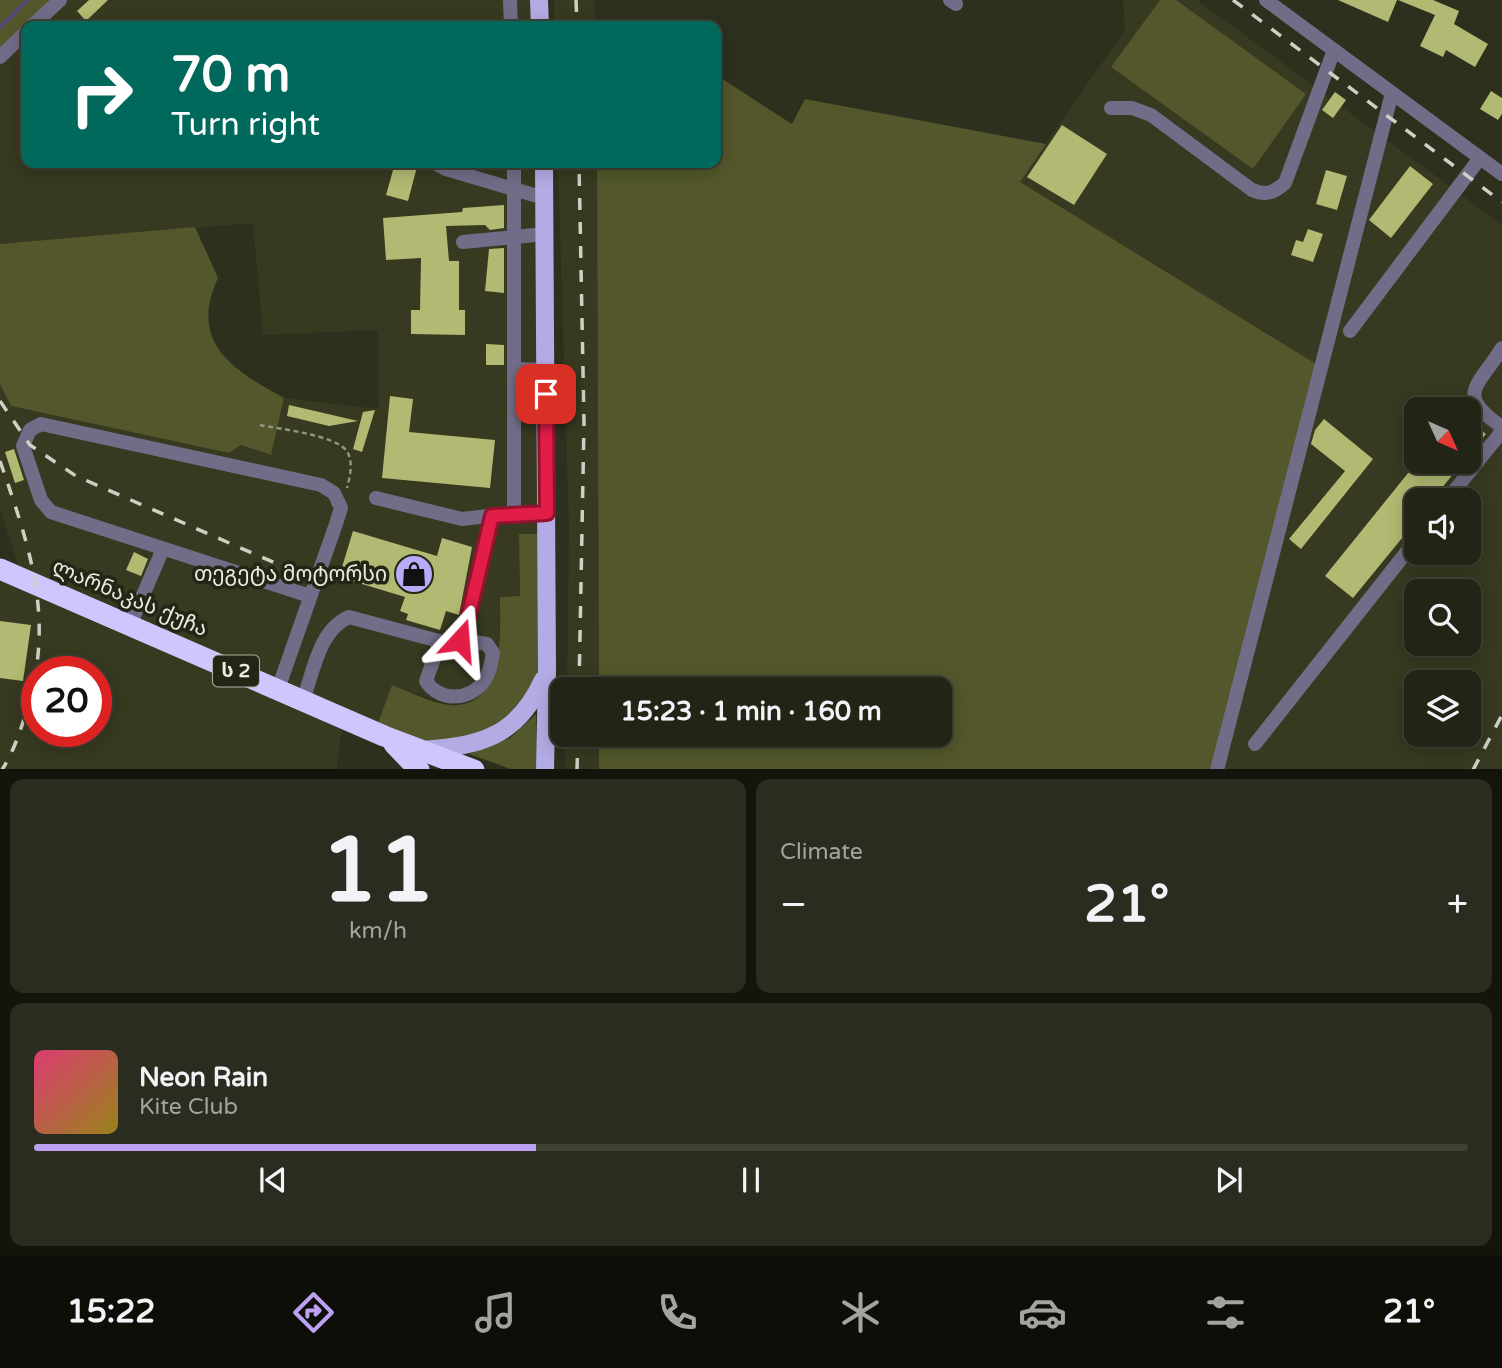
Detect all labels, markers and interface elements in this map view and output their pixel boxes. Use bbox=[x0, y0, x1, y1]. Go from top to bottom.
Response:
text: 70 m bbox=[171, 46, 290, 105]
icon: right bbox=[56, 49, 147, 140]
text: Turn right bbox=[171, 106, 320, 144]
pin bbox=[516, 364, 576, 424]
icon: arrive bbox=[527, 375, 565, 413]
north arrow bbox=[1404, 397, 1480, 474]
map controls bbox=[1404, 397, 1481, 747]
button: sound bbox=[1404, 488, 1481, 565]
shop icon: თეგეტა მოტორსი bbox=[393, 553, 435, 595]
street label: ლარნაკას ქუჩა bbox=[49, 554, 211, 642]
place label: თეგეტა მოტორსი bbox=[194, 562, 387, 587]
button: search bbox=[1404, 579, 1481, 656]
position arrow bbox=[423, 603, 497, 677]
speed limit sign: 20 bbox=[21, 656, 112, 747]
road number: ს 2 bbox=[213, 656, 259, 686]
button: layers bbox=[1404, 670, 1481, 747]
text: 15:23 · 1 min · 160 m bbox=[620, 696, 882, 727]
text: 11 bbox=[321, 816, 435, 926]
text: Climate bbox=[780, 838, 863, 866]
text: 21° bbox=[1084, 873, 1169, 936]
text: − bbox=[780, 882, 807, 928]
text: + bbox=[1447, 882, 1468, 928]
text: km/h bbox=[349, 917, 407, 945]
text: Neon Rain bbox=[139, 1062, 268, 1093]
text: Kite Club bbox=[139, 1093, 238, 1121]
icon: previous bbox=[254, 1161, 292, 1199]
icon: pause bbox=[732, 1161, 770, 1199]
icon: next bbox=[1210, 1161, 1248, 1199]
icon: directions bbox=[289, 1288, 338, 1337]
icon: music bbox=[471, 1288, 520, 1337]
icon: phone bbox=[653, 1288, 702, 1337]
icon: climate bbox=[836, 1288, 885, 1337]
icon: car bbox=[1018, 1288, 1067, 1337]
icon: filters bbox=[1201, 1288, 1250, 1337]
text: 15:22 bbox=[67, 1293, 155, 1331]
text: 21° bbox=[1383, 1293, 1435, 1331]

